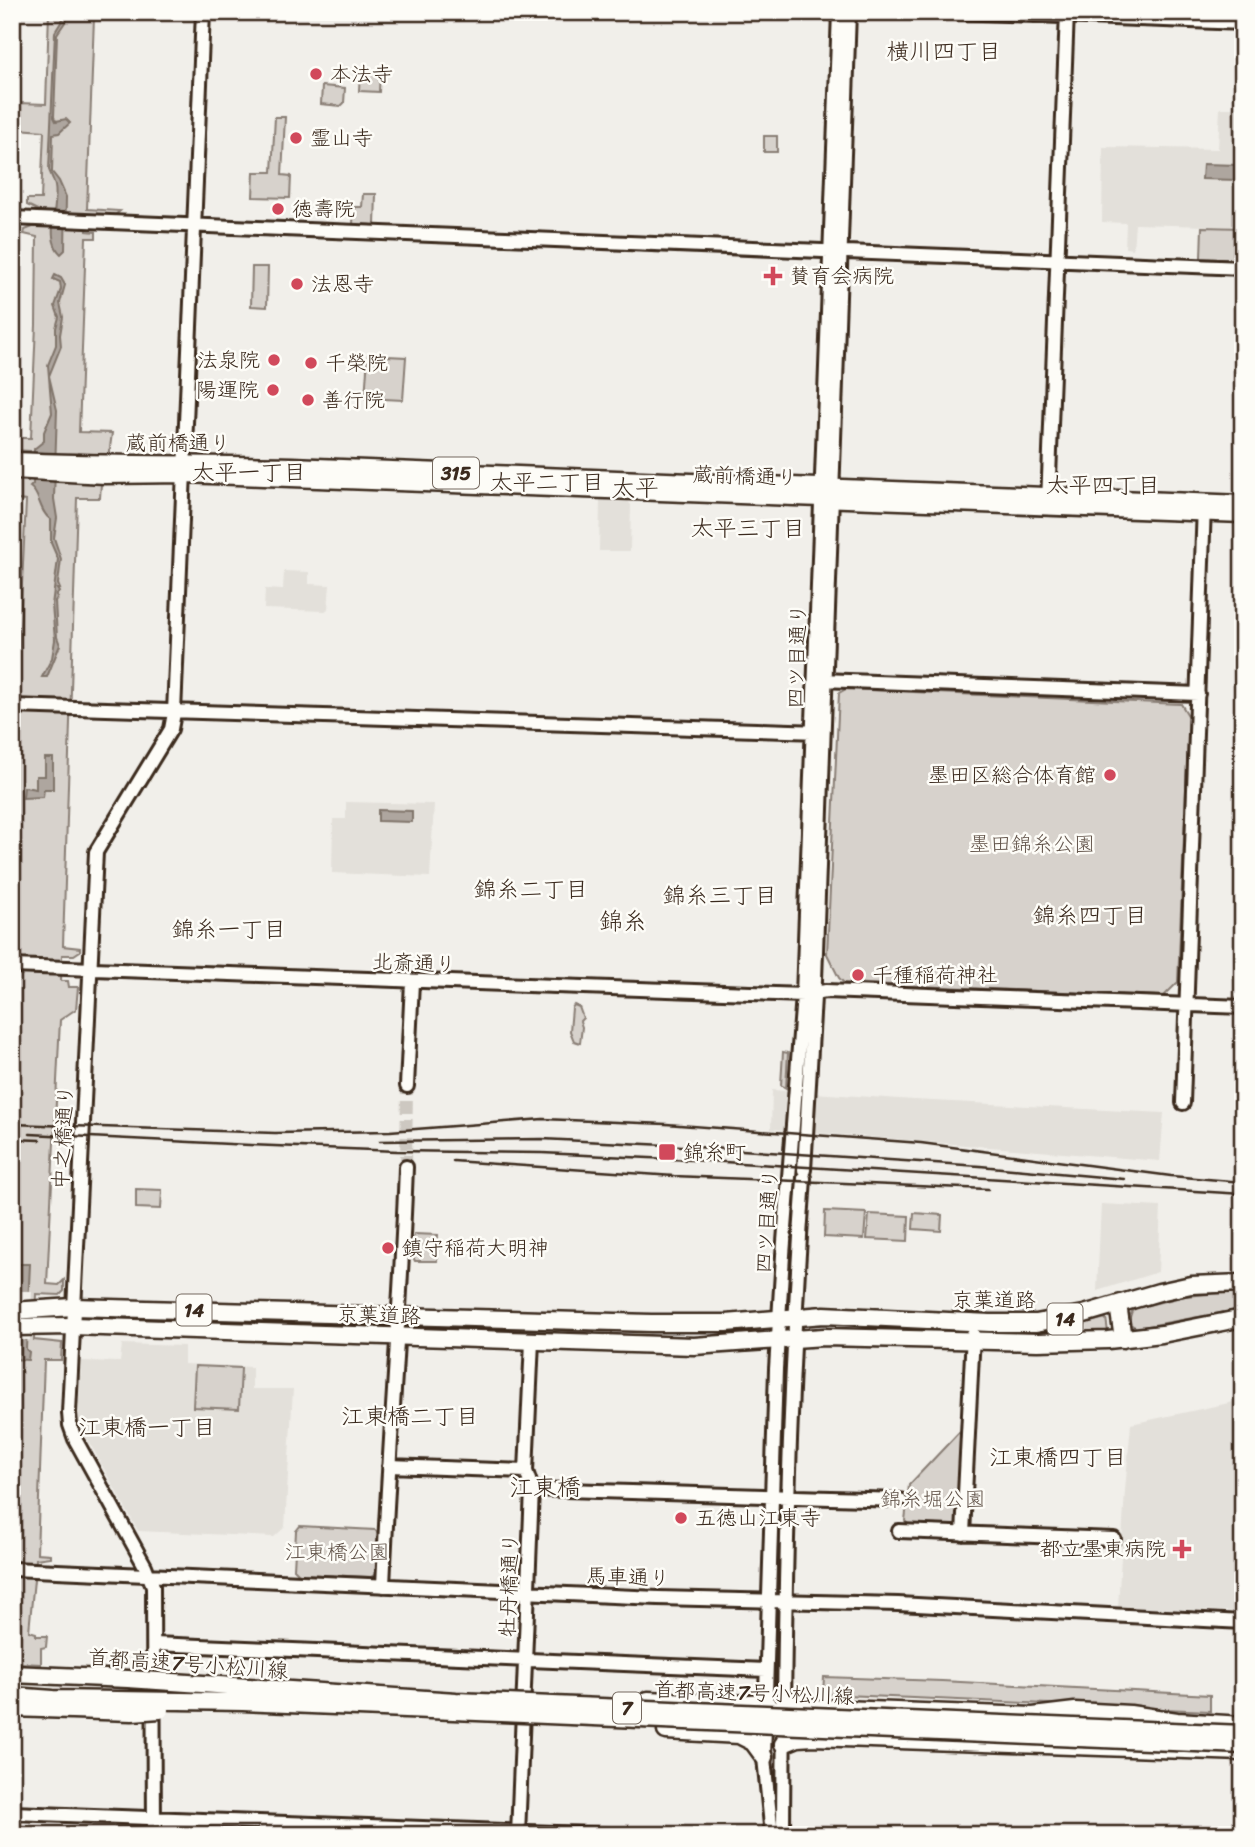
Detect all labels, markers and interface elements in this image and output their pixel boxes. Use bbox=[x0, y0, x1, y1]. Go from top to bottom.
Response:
district label: 横川四丁目 bbox=[887, 31, 1002, 72]
place label: 本法寺 bbox=[330, 55, 393, 93]
marker: 本法寺 bbox=[308, 66, 324, 82]
place label: 霊山寺 bbox=[310, 119, 373, 157]
marker: 霊山寺 bbox=[288, 130, 304, 146]
place label: 徳壽院 bbox=[292, 190, 355, 228]
marker: 徳壽院 bbox=[270, 201, 286, 217]
place label: 賛育会病院 bbox=[789, 257, 894, 295]
place label: 法恩寺 bbox=[311, 265, 374, 303]
marker: 賛育会病院 bbox=[763, 266, 783, 286]
marker: 法恩寺 bbox=[289, 276, 305, 292]
place label: 法泉院 bbox=[197, 341, 260, 379]
place label: 千榮院 bbox=[325, 344, 388, 382]
marker: 法泉院 bbox=[266, 352, 282, 368]
marker: 千榮院 bbox=[303, 355, 319, 371]
place label: 陽運院 bbox=[196, 371, 259, 409]
place label: 善行院 bbox=[322, 381, 385, 419]
marker: 陽運院 bbox=[265, 382, 281, 398]
marker: 善行院 bbox=[300, 392, 316, 408]
street label: 蔵前橋通り bbox=[126, 424, 231, 462]
district label: 太平一丁目 bbox=[192, 452, 307, 493]
street label: 蔵前橋通り bbox=[692, 455, 798, 497]
road number: 315 bbox=[433, 458, 479, 488]
district label: 太平二丁目 bbox=[490, 462, 605, 503]
district label: 太平四丁目 bbox=[1046, 465, 1161, 506]
district label: 太平 bbox=[611, 467, 659, 509]
district label: 太平三丁目 bbox=[691, 508, 806, 549]
street label: 四ツ目通り bbox=[776, 603, 818, 709]
place label: 墨田区総合体育館 bbox=[928, 756, 1096, 794]
marker: 墨田区総合体育館 bbox=[1102, 767, 1118, 783]
park label: 墨田錦糸公園 bbox=[969, 825, 1095, 863]
district label: 錦糸二丁目 bbox=[474, 869, 589, 910]
district label: 錦糸三丁目 bbox=[663, 875, 778, 916]
district label: 錦糸四丁目 bbox=[1033, 895, 1148, 936]
district label: 錦糸 bbox=[599, 900, 647, 942]
district label: 錦糸一丁目 bbox=[172, 909, 287, 950]
street label: 北斎通り bbox=[371, 943, 457, 983]
place label: 千種稲荷神社 bbox=[872, 956, 998, 994]
marker: 千種稲荷神社 bbox=[850, 967, 866, 983]
street label: 中之橋通り bbox=[41, 1084, 85, 1190]
place label: 錦糸町 bbox=[683, 1133, 746, 1171]
marker: 錦糸町 bbox=[657, 1142, 677, 1162]
street label: 四ツ目通り bbox=[744, 1167, 790, 1275]
place label: 鎮守稲荷大明神 bbox=[402, 1229, 549, 1267]
marker: 鎮守稲荷大明神 bbox=[380, 1240, 396, 1256]
street label: 京葉道路 bbox=[952, 1281, 1036, 1319]
road number: 14 bbox=[176, 1294, 212, 1326]
street label: 京葉道路 bbox=[336, 1295, 422, 1335]
road number: 14 bbox=[1048, 1303, 1082, 1334]
district label: 江東橋二丁目 bbox=[341, 1396, 479, 1437]
district label: 江東橋一丁目 bbox=[78, 1407, 216, 1448]
district label: 江東橋四丁目 bbox=[989, 1437, 1127, 1478]
district label: 江東橋 bbox=[509, 1466, 581, 1508]
park label: 錦糸堀公園 bbox=[881, 1480, 986, 1518]
place label: 五徳山江東寺 bbox=[695, 1499, 821, 1537]
marker: 五徳山江東寺 bbox=[673, 1510, 689, 1526]
place label: 都立墨東病院 bbox=[1040, 1530, 1166, 1568]
street label: 牡丹橋通り bbox=[488, 1532, 530, 1638]
park label: 江東橋公園 bbox=[285, 1533, 390, 1571]
marker: 都立墨東病院 bbox=[1172, 1539, 1192, 1559]
street label: 馬車通り bbox=[585, 1557, 671, 1597]
street label: 首都高速7号小松川線 bbox=[86, 1638, 290, 1690]
street label: 首都高速7号小松川線 bbox=[653, 1671, 855, 1715]
road number: 7 bbox=[613, 1692, 641, 1724]

